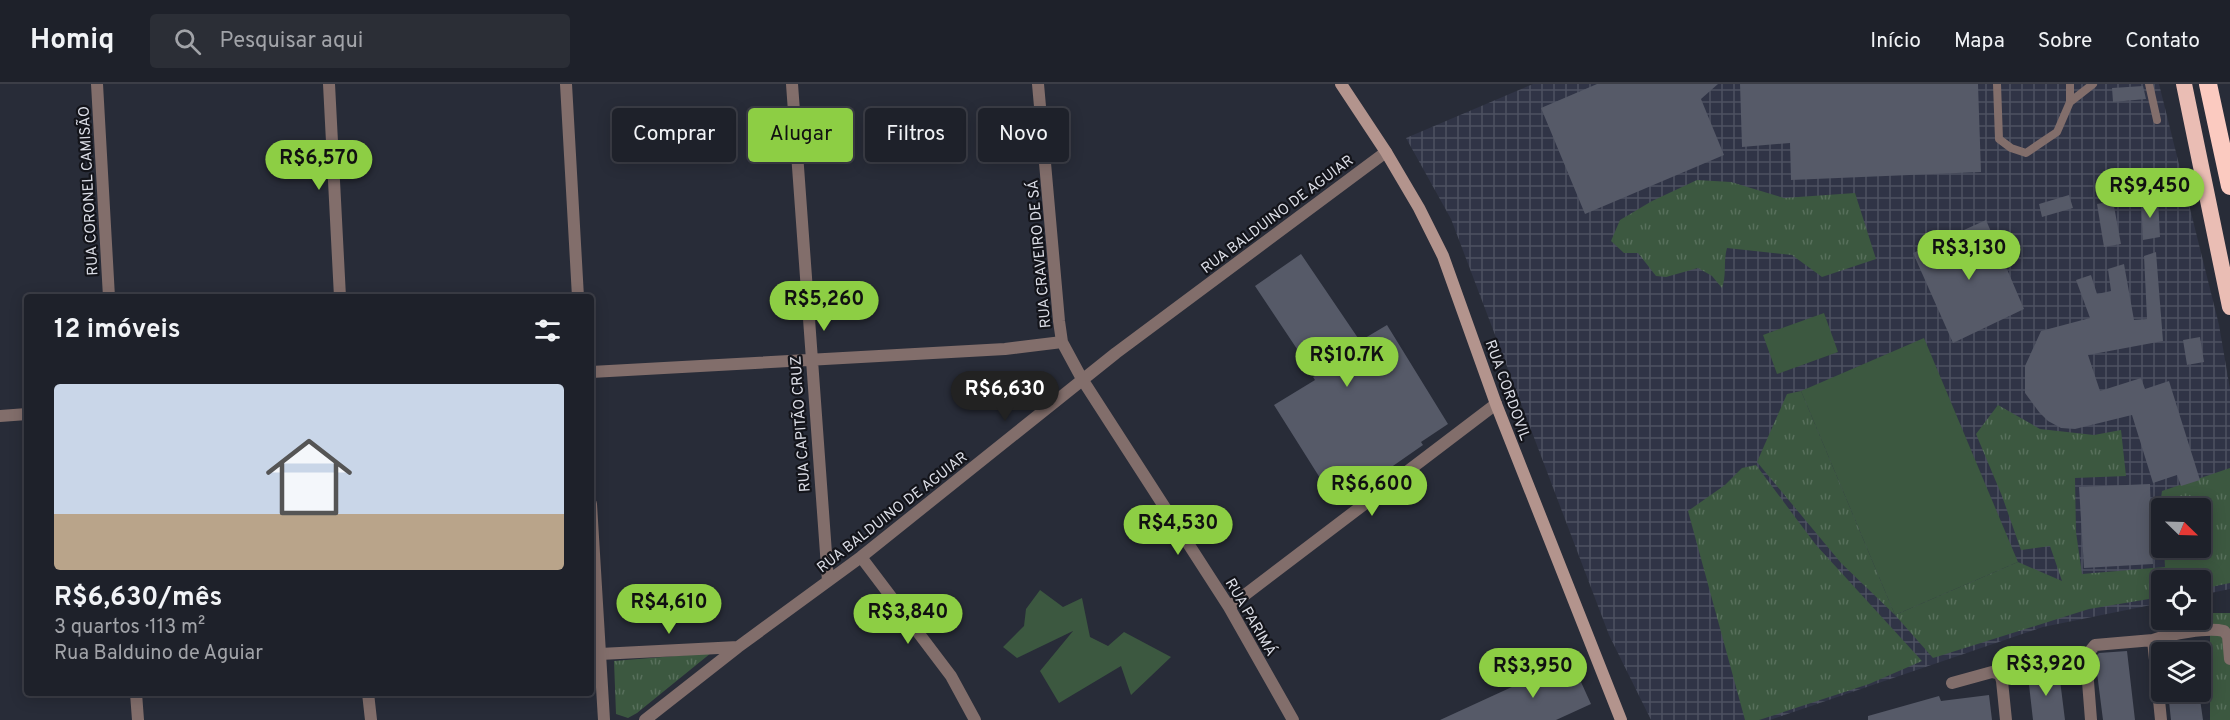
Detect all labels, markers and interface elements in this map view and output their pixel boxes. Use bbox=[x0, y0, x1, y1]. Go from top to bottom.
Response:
search box bbox=[150, 14, 570, 68]
text: Homiq bbox=[30, 23, 114, 59]
icon: search bbox=[171, 25, 204, 58]
text: Pesquisar aqui bbox=[219, 28, 363, 55]
text: Início bbox=[1870, 28, 1921, 55]
text: Mapa bbox=[1954, 28, 2005, 55]
text: Sobre bbox=[2038, 28, 2092, 55]
text: Contato bbox=[2125, 28, 2200, 55]
street label: RUA CORONEL CAMISÃO bbox=[75, 106, 103, 276]
chip: Comprar bbox=[612, 108, 736, 162]
chip: Alugar bbox=[748, 108, 853, 162]
chip: Filtros bbox=[865, 108, 966, 162]
chip: Novo bbox=[978, 108, 1069, 162]
pin: R$6,570 bbox=[264, 140, 374, 191]
text: R$6,570 bbox=[279, 146, 359, 172]
street label: RUA BALDUINO DE AGUIAR bbox=[1198, 152, 1358, 279]
pin: R$9,450 bbox=[2095, 168, 2205, 219]
text: R$9,450 bbox=[2109, 174, 2191, 200]
street label: RUA CRAVEIRO DE SÁ bbox=[1024, 179, 1056, 329]
pin: R$3,130 bbox=[1914, 230, 2024, 281]
text: R$3,130 bbox=[1931, 236, 2007, 262]
pin: R$5,260 bbox=[769, 281, 879, 332]
text: R$5,260 bbox=[784, 287, 864, 313]
text: 12 imóveis bbox=[54, 314, 181, 347]
icon: filters bbox=[531, 314, 564, 347]
pin: R$10.7K bbox=[1292, 337, 1402, 388]
street label: RUA CORDOVIL bbox=[1480, 338, 1534, 443]
text: R$10.7K bbox=[1309, 343, 1385, 369]
street label: RUA CAPITÃO CRUZ bbox=[786, 355, 816, 493]
pin: R$6,630 bbox=[950, 371, 1060, 422]
text: R$6,630 bbox=[965, 377, 1045, 403]
icon: home bbox=[255, 423, 363, 531]
street label: RUA BALDUINO DE AGUIAR bbox=[814, 448, 972, 578]
pin: R$6,600 bbox=[1317, 466, 1427, 517]
text: R$6,600 bbox=[1331, 472, 1413, 498]
north arrow bbox=[2151, 498, 2211, 558]
map controls bbox=[2151, 498, 2211, 702]
pin: R$4,530 bbox=[1123, 505, 1233, 556]
text: R$4,530 bbox=[1138, 511, 1218, 537]
button: locate bbox=[2151, 570, 2211, 630]
street label: RUA PARIMÁ bbox=[1220, 575, 1280, 660]
text: R$6,630/mês bbox=[54, 582, 222, 615]
pin: R$4,610 bbox=[614, 584, 724, 635]
text: R$4,610 bbox=[630, 590, 708, 616]
pin: R$3,840 bbox=[853, 594, 963, 645]
text: R$3,840 bbox=[868, 600, 948, 626]
text: 3 quartos · 113 m² bbox=[54, 615, 205, 641]
text: Rua Balduino de Aguiar bbox=[54, 641, 263, 667]
button: layers bbox=[2151, 642, 2211, 702]
pin: R$3,920 bbox=[1991, 646, 2101, 697]
pin: R$3,950 bbox=[1478, 648, 1588, 699]
text: R$3,920 bbox=[2006, 652, 2086, 678]
text: R$3,950 bbox=[1493, 654, 1573, 680]

